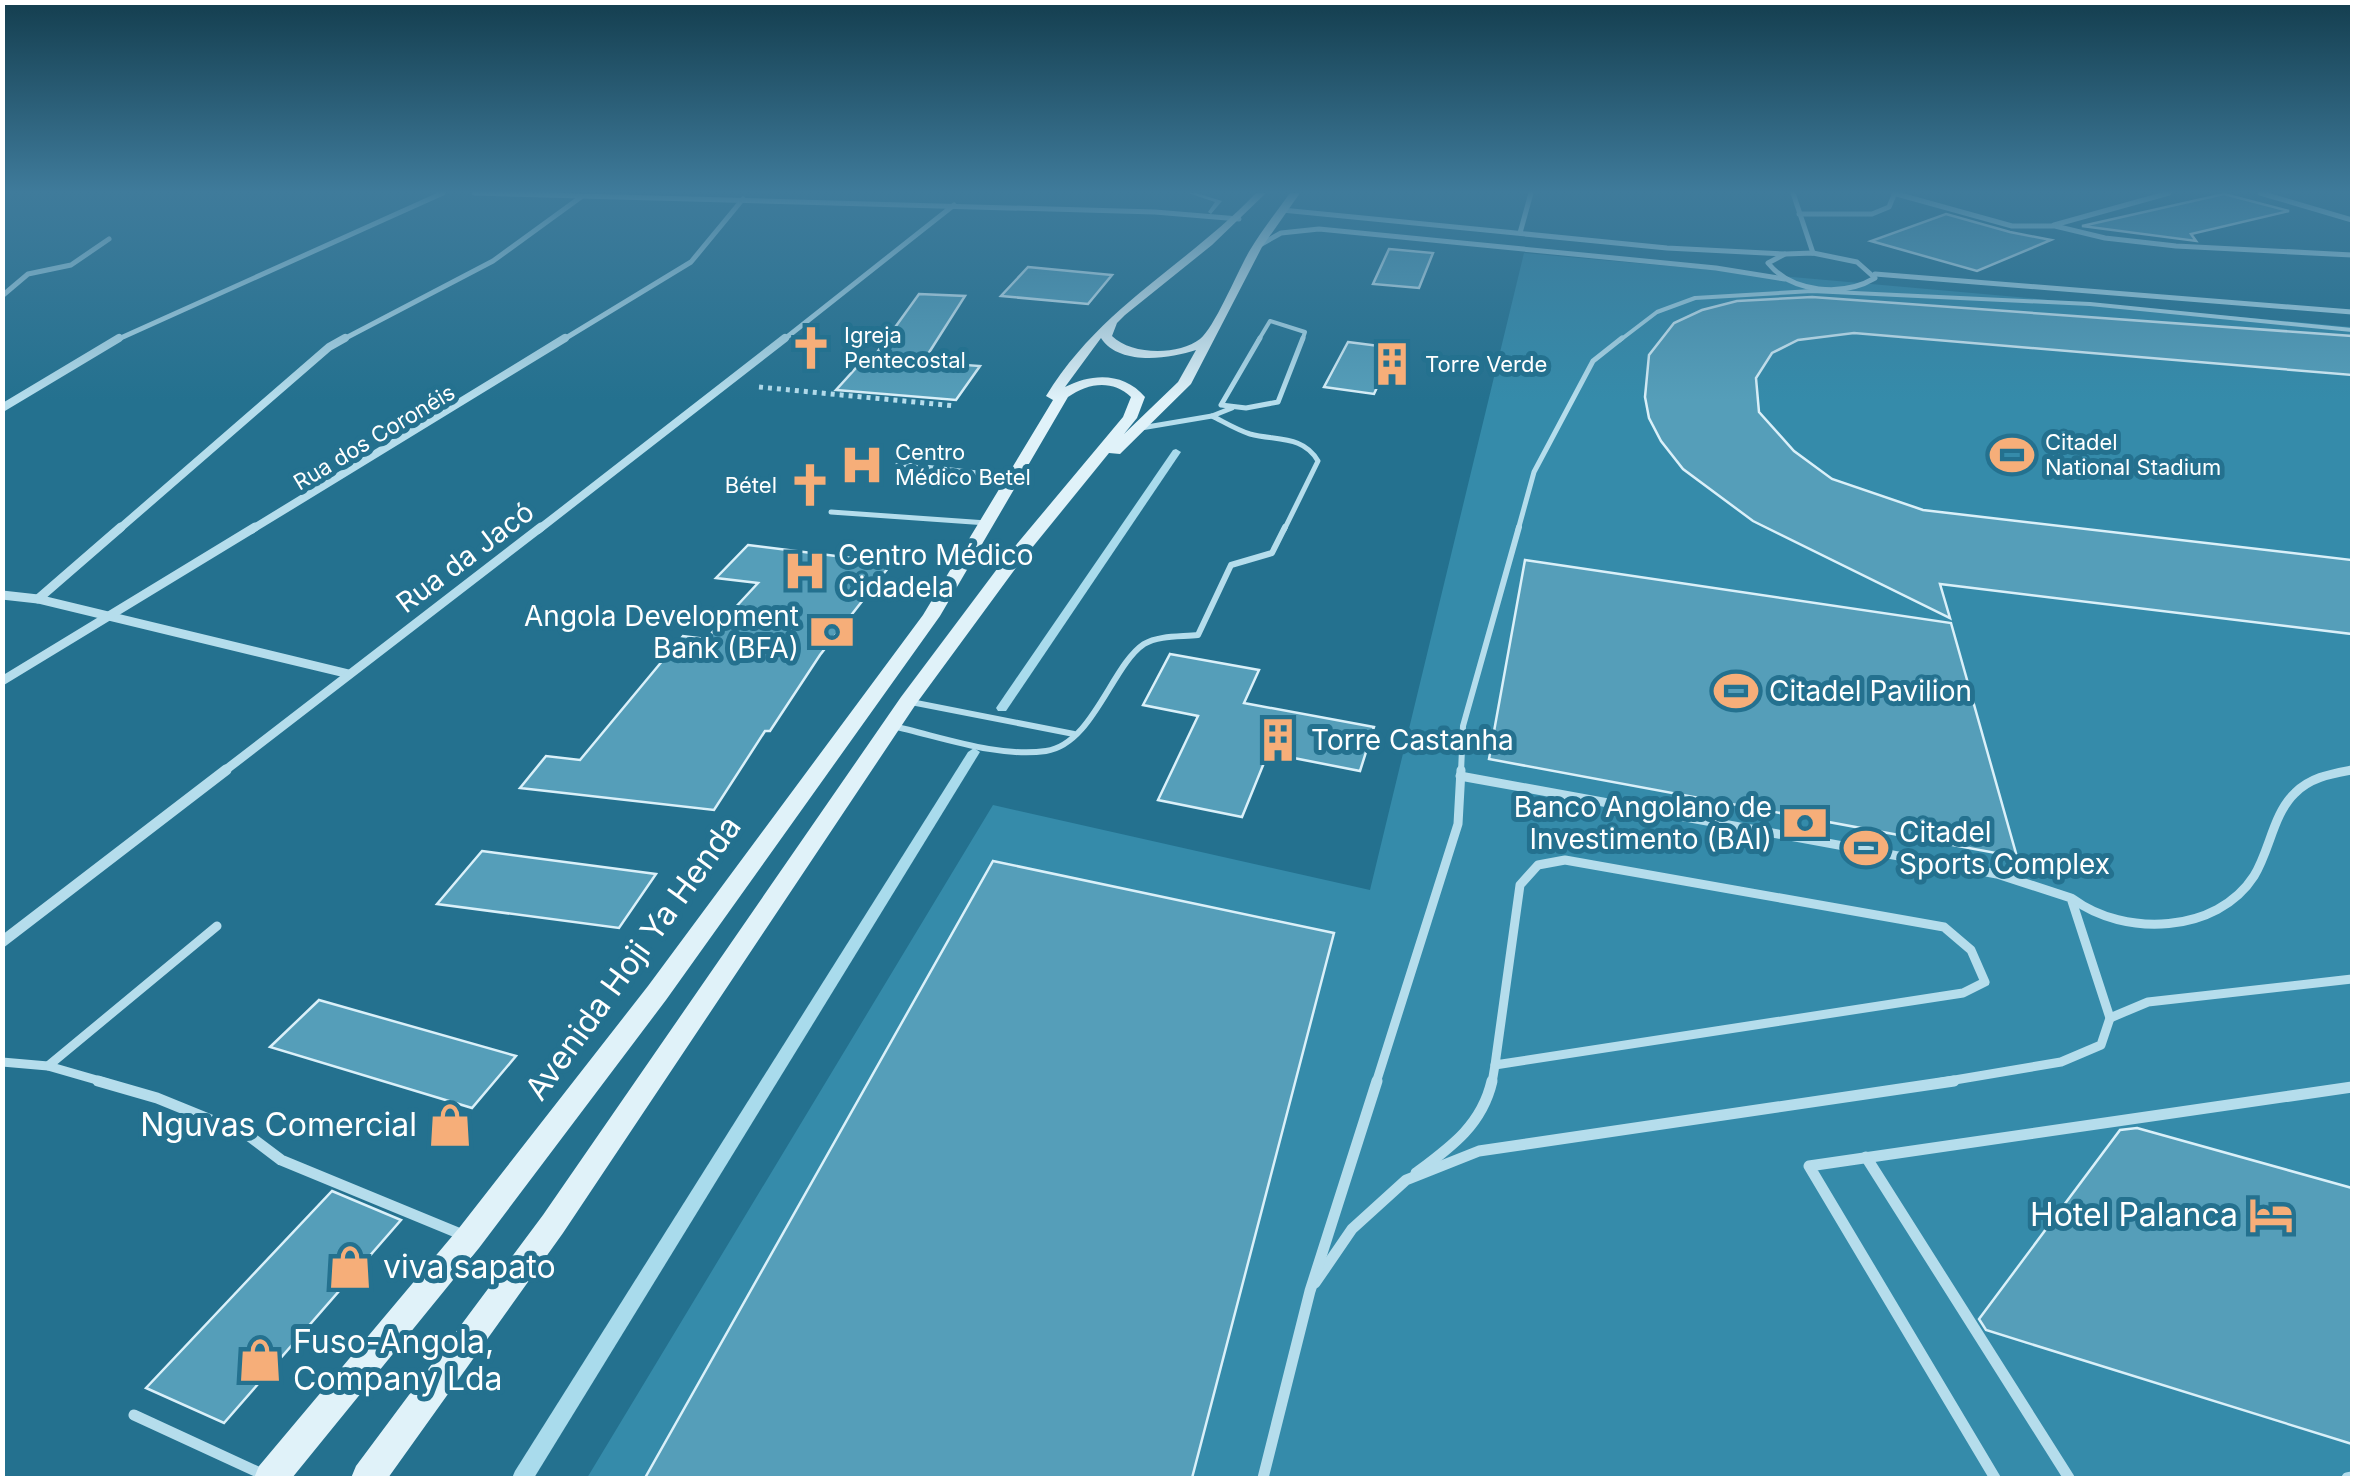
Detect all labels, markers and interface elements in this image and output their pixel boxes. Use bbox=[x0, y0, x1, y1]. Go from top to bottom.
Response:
place label: Igreja Pentecostal bbox=[844, 322, 966, 373]
church icon: Igreja Pentecostal bbox=[787, 324, 835, 372]
building icon: Torre Verde bbox=[1368, 340, 1416, 388]
place label: Torre Verde bbox=[1425, 351, 1547, 377]
street label: Rua dos Coronéis bbox=[289, 379, 459, 495]
place label: Citadel National Stadium bbox=[2045, 429, 2221, 480]
sports icon: Citadel National Stadium bbox=[1988, 431, 2036, 479]
place label: Centro Médico Betel bbox=[895, 439, 1031, 490]
hospital icon: Centro Médico Betel bbox=[838, 441, 886, 489]
church icon: Bétel bbox=[786, 461, 834, 509]
place label: Bétel bbox=[725, 472, 777, 498]
street label: Rua da Jacó bbox=[390, 494, 540, 620]
place label: Centro Médico Cidadela bbox=[838, 538, 1034, 604]
hospital icon: Centro Médico Cidadela bbox=[781, 547, 829, 595]
place label: Angola Development Bank (BFA) bbox=[524, 599, 799, 665]
bank icon: Angola Development Bank (BFA) bbox=[808, 608, 856, 656]
sports icon: Citadel Pavilion bbox=[1712, 667, 1760, 715]
place label: Citadel Pavilion bbox=[1769, 674, 1972, 708]
building icon: Torre Castanha bbox=[1254, 716, 1302, 764]
place label: Torre Castanha bbox=[1311, 723, 1514, 757]
place label: Banco Angolano de Investimento (BAI) bbox=[1514, 790, 1772, 856]
bank icon: Banco Angolano de Investimento (BAI) bbox=[1781, 799, 1829, 847]
street label: Avenida Hoji Ya Henda bbox=[516, 808, 749, 1107]
place label: Citadel Sports Complex bbox=[1899, 815, 2110, 881]
sports icon: Citadel Sports Complex bbox=[1842, 824, 1890, 872]
shop icon: Nguvas Comercial bbox=[426, 1101, 474, 1149]
place label: Nguvas Comercial bbox=[140, 1105, 417, 1144]
hotel icon: Hotel Palanca bbox=[2247, 1191, 2295, 1239]
place label: Hotel Palanca bbox=[2030, 1195, 2238, 1234]
shop icon: viva sapato bbox=[326, 1243, 374, 1291]
place label: viva sapato bbox=[383, 1247, 556, 1286]
place label: Fuso-Angola, Company Lda bbox=[293, 1322, 503, 1398]
shop icon: Fuso-Angola, Company Lda bbox=[236, 1336, 284, 1384]

